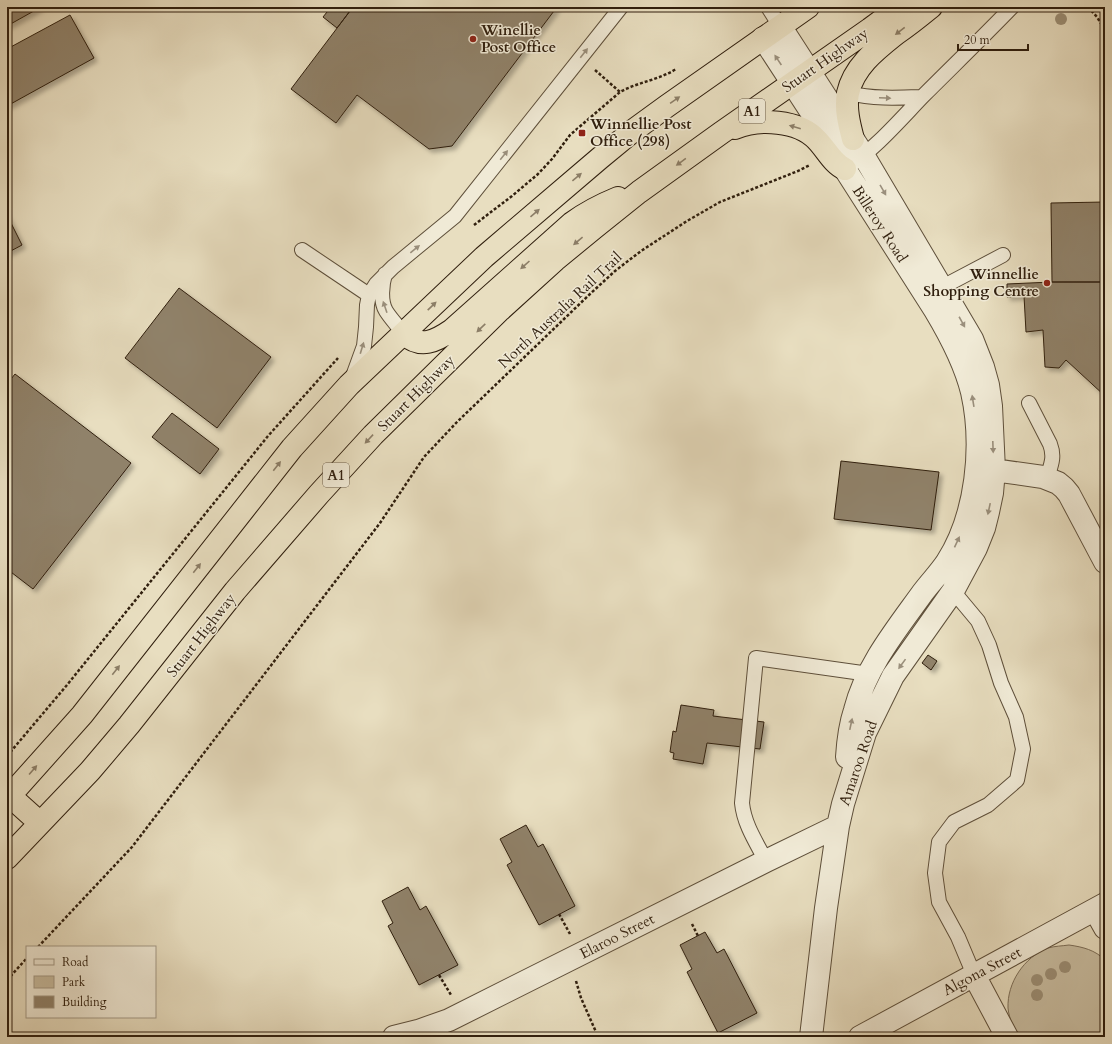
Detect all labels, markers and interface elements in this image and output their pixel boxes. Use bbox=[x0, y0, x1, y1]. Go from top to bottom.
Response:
place label: Winellie Post Office bbox=[480, 20, 556, 57]
street label: Stuart Highway bbox=[778, 23, 872, 97]
scale bar bbox=[958, 26, 1028, 52]
one-way arrow bbox=[895, 27, 906, 35]
text: 20 m bbox=[964, 32, 991, 48]
marker: Winellie Post Office bbox=[468, 34, 478, 44]
one-way arrow bbox=[580, 48, 589, 59]
one-way arrow bbox=[774, 55, 782, 66]
one-way arrow bbox=[879, 95, 892, 101]
one-way arrow bbox=[670, 96, 680, 104]
road number: A1 bbox=[739, 99, 765, 123]
place label: Winnellie Post Office (298) bbox=[589, 114, 692, 151]
one-way arrow bbox=[789, 124, 801, 130]
marker: Winnellie Post Office (298) bbox=[577, 128, 587, 138]
one-way arrow bbox=[500, 150, 508, 161]
one-way arrow bbox=[675, 158, 686, 166]
one-way arrow bbox=[572, 172, 583, 181]
street label: Billeroy Road bbox=[848, 182, 912, 266]
one-way arrow bbox=[879, 184, 886, 196]
one-way arrow bbox=[530, 208, 540, 218]
one-way arrow bbox=[572, 237, 583, 246]
one-way arrow bbox=[409, 244, 420, 253]
street label: North Australia Rail Trail bbox=[494, 247, 626, 373]
one-way arrow bbox=[520, 260, 530, 270]
place label: Winnellie Shopping Centre bbox=[923, 264, 1039, 301]
marker: Winnellie Shopping Centre bbox=[1042, 278, 1052, 288]
one-way arrow bbox=[382, 300, 388, 312]
one-way arrow bbox=[427, 301, 437, 311]
one-way arrow bbox=[959, 316, 966, 328]
one-way arrow bbox=[476, 323, 486, 333]
one-way arrow bbox=[359, 342, 365, 354]
street label: Stuart Highway bbox=[373, 350, 459, 436]
one-way arrow bbox=[970, 395, 976, 407]
one-way arrow bbox=[365, 435, 374, 444]
one-way arrow bbox=[990, 441, 996, 454]
one-way arrow bbox=[273, 461, 282, 472]
road number: A1 bbox=[323, 463, 349, 487]
one-way arrow bbox=[986, 502, 992, 515]
one-way arrow bbox=[954, 537, 960, 548]
one-way arrow bbox=[193, 563, 201, 574]
street label: Stuart Highway bbox=[162, 589, 240, 681]
one-way arrow bbox=[898, 659, 906, 670]
one-way arrow bbox=[112, 665, 121, 676]
street label: Amaroo Road bbox=[834, 718, 882, 808]
one-way arrow bbox=[849, 718, 855, 730]
one-way arrow bbox=[28, 765, 38, 775]
street label: Elaroo Street bbox=[576, 909, 658, 963]
street label: Algona Street bbox=[939, 942, 1025, 1000]
legend bbox=[26, 946, 156, 1018]
text: Road bbox=[62, 954, 89, 970]
text: Park bbox=[62, 974, 86, 990]
text: Building bbox=[62, 994, 107, 1010]

